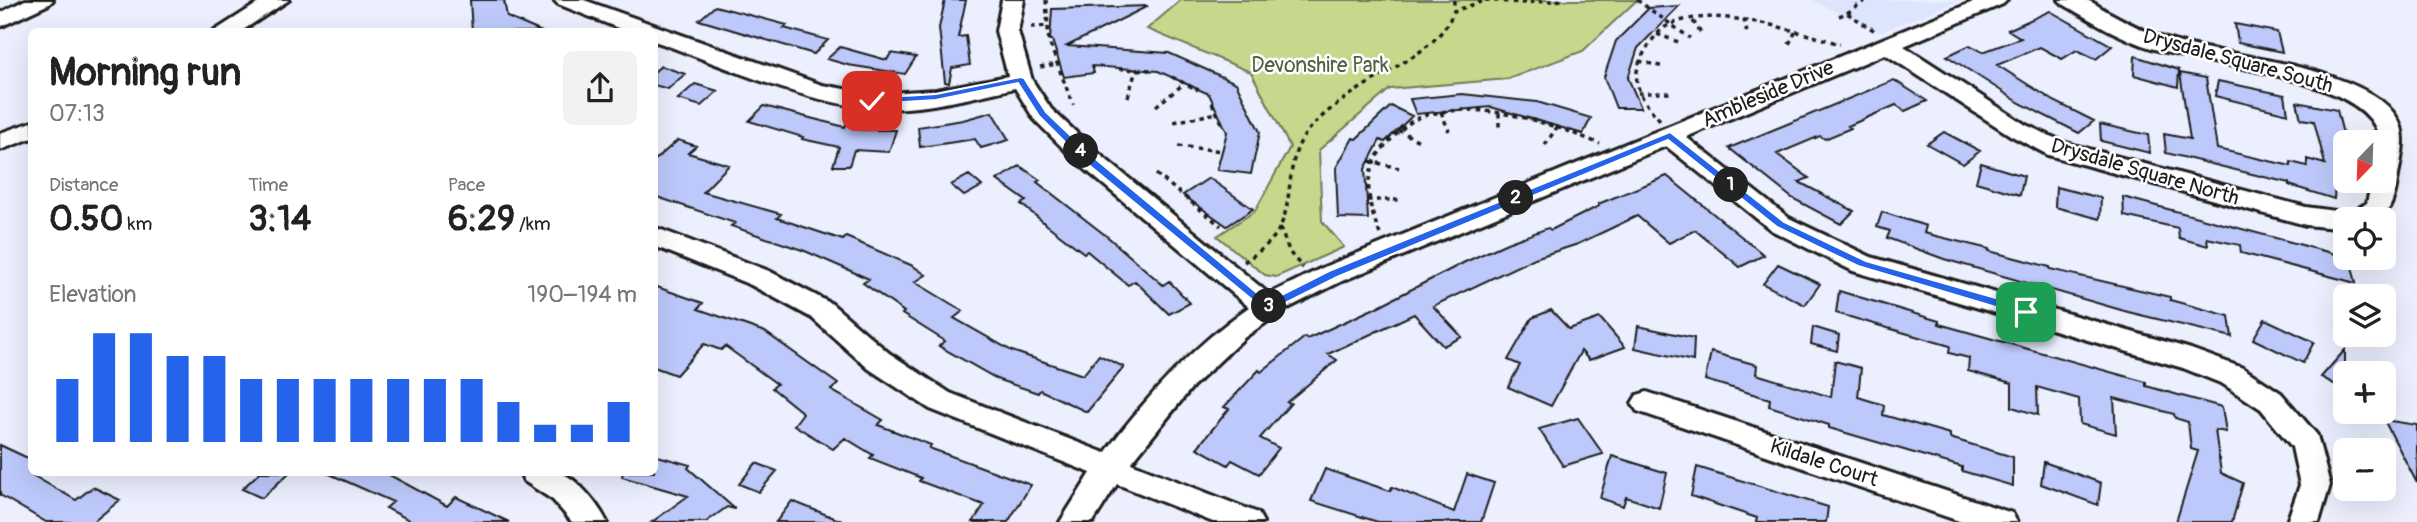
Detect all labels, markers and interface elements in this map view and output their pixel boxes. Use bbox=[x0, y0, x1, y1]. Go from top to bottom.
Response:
street label: Drysdale Square South bbox=[2140, 23, 2336, 99]
text: Morning run bbox=[49, 49, 241, 97]
button: share bbox=[563, 51, 637, 125]
park label: Devonshire Park bbox=[1251, 52, 1389, 79]
street label: Ambleside Drive bbox=[1698, 54, 1839, 134]
pin bbox=[842, 71, 902, 131]
icon: check bbox=[853, 82, 891, 120]
text: 07:13 bbox=[49, 99, 105, 128]
north arrow bbox=[2333, 130, 2396, 192]
map controls bbox=[2333, 130, 2396, 501]
street label: Drysdale Square North bbox=[2048, 132, 2242, 212]
pin: 4 bbox=[1064, 134, 1098, 168]
text: 4 bbox=[1075, 138, 1086, 162]
pin: 1 bbox=[1714, 168, 1748, 202]
text: 1 bbox=[1727, 172, 1734, 196]
text: Distance bbox=[49, 173, 118, 197]
text: Time bbox=[248, 173, 288, 197]
text: Pace bbox=[448, 173, 485, 197]
pin: 2 bbox=[1498, 180, 1534, 216]
text: 2 bbox=[1510, 185, 1521, 209]
text: 0.50 bbox=[49, 197, 123, 241]
text: 3:14 bbox=[248, 197, 311, 241]
text: 6:29 bbox=[448, 197, 515, 241]
button: locate bbox=[2333, 207, 2396, 270]
text: km bbox=[123, 212, 152, 236]
text: /km bbox=[515, 212, 551, 236]
text: Elevation bbox=[49, 280, 137, 309]
text: 190–194 m bbox=[527, 280, 637, 309]
pin bbox=[1996, 282, 2056, 342]
button: layers bbox=[2333, 284, 2396, 347]
pin: 3 bbox=[1252, 288, 1286, 324]
text: 3 bbox=[1263, 293, 1274, 317]
icon: arrive bbox=[2007, 293, 2045, 331]
button: + bbox=[2333, 361, 2396, 424]
street label: Kildale Court bbox=[1767, 433, 1882, 493]
button: − bbox=[2333, 438, 2396, 501]

